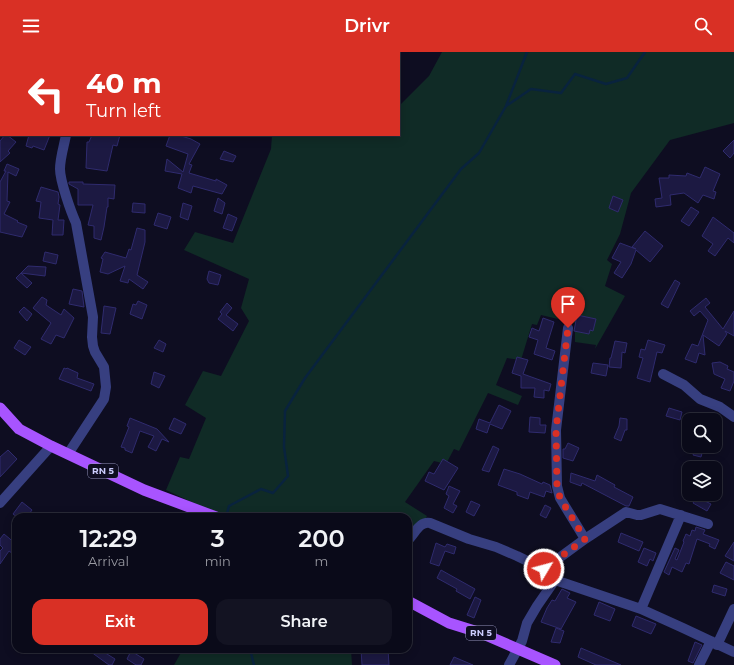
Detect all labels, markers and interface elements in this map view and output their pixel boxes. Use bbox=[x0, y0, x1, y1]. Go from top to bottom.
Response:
icon: menu bbox=[20, 15, 42, 37]
text: Drivr bbox=[344, 15, 390, 37]
icon: search bbox=[692, 15, 714, 37]
text: 40 m bbox=[86, 66, 162, 100]
icon: left bbox=[20, 68, 72, 120]
text: Turn left bbox=[86, 100, 161, 122]
pin bbox=[551, 287, 585, 328]
icon: arrive bbox=[557, 293, 579, 315]
map controls bbox=[682, 413, 722, 501]
button: search bbox=[682, 413, 722, 453]
button: layers bbox=[682, 461, 722, 501]
road number: RN 5 bbox=[88, 464, 118, 478]
text: 12:29 bbox=[79, 524, 137, 553]
text: 3 bbox=[211, 524, 225, 553]
text: 200 bbox=[298, 524, 345, 553]
position arrow bbox=[523, 548, 565, 590]
text: Arrival bbox=[88, 553, 129, 569]
text: min bbox=[205, 553, 231, 569]
text: m bbox=[315, 553, 328, 569]
button: Exit bbox=[32, 599, 208, 645]
button: Share bbox=[216, 599, 392, 645]
road number: RN 5 bbox=[466, 626, 496, 640]

